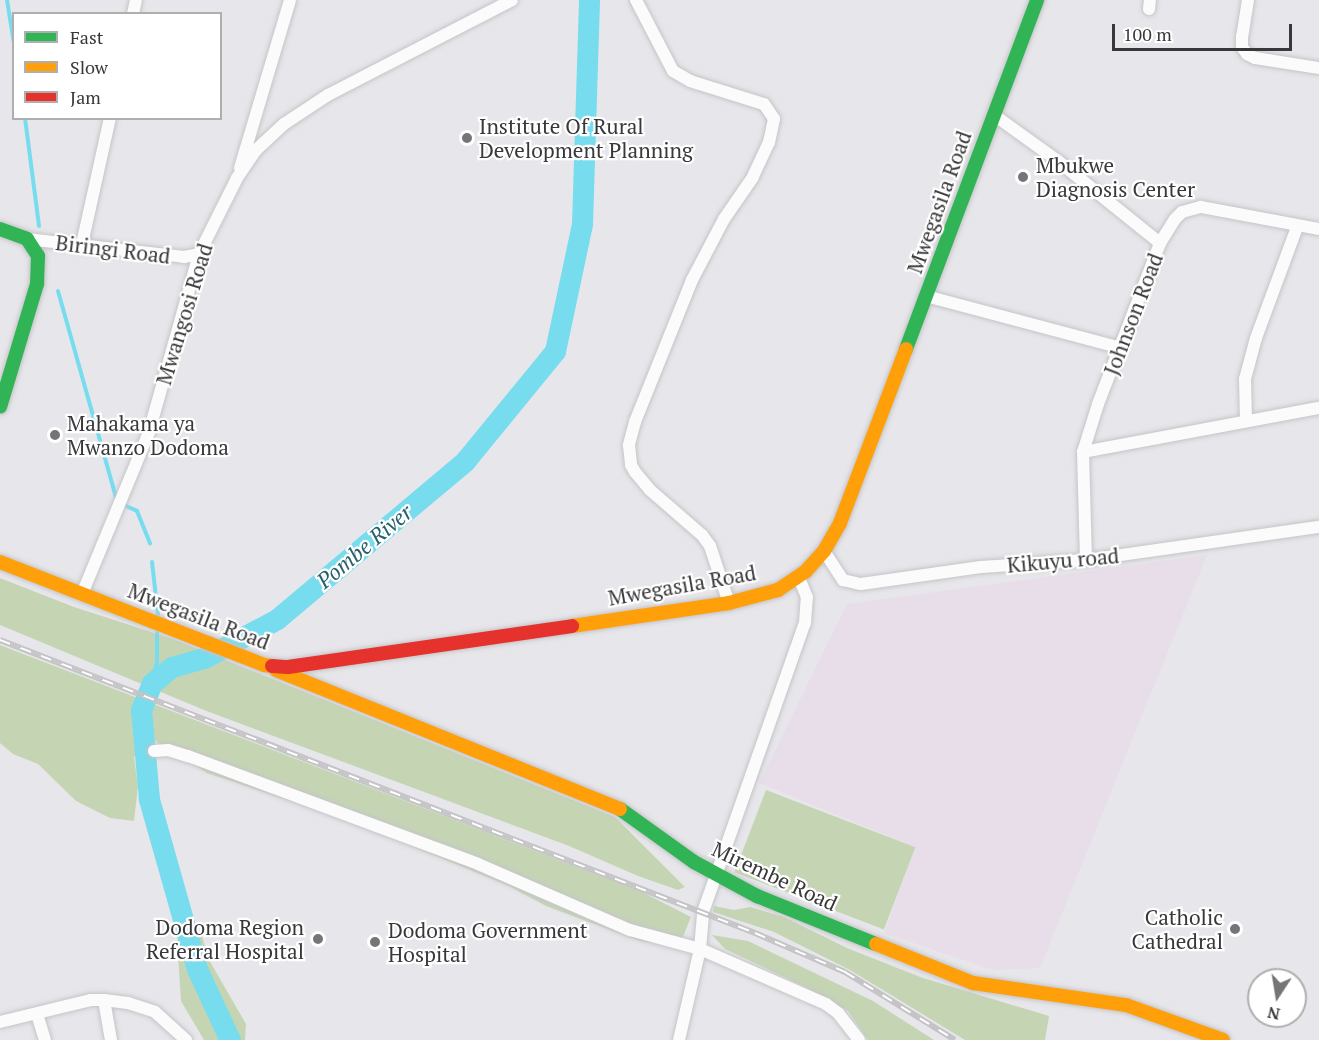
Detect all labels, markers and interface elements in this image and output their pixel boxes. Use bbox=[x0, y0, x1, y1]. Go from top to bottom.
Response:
legend bbox=[12, 12, 222, 120]
scale bar bbox=[1115, 12, 1295, 50]
text: 100 m bbox=[1123, 22, 1172, 46]
text: Fast bbox=[70, 25, 103, 49]
text: Slow bbox=[70, 55, 108, 79]
text: Jam bbox=[70, 85, 101, 109]
place label: Institute Of Rural Development Planning bbox=[479, 113, 693, 163]
street label: Mwegasila Road bbox=[902, 127, 976, 277]
marker: Institute Of Rural Development Planning bbox=[460, 131, 474, 145]
place label: Mbukwe Diagnosis Center bbox=[1036, 152, 1195, 202]
marker: Mbukwe Diagnosis Center bbox=[1014, 168, 1032, 186]
street label: Biringi Road bbox=[54, 229, 172, 269]
street label: Mwangosi Road bbox=[151, 240, 217, 388]
street label: Johnson Road bbox=[1098, 249, 1168, 379]
place label: Mahakama ya Mwanzo Dodoma bbox=[67, 410, 229, 460]
marker: Mahakama ya Mwanzo Dodoma bbox=[48, 428, 62, 442]
water label: Pombe River bbox=[311, 499, 417, 593]
street label: Kikuyu road bbox=[1006, 543, 1120, 577]
street label: Mwegasila Road bbox=[606, 560, 758, 610]
street label: Mwegasila Road bbox=[125, 577, 273, 655]
street label: Mirembe Road bbox=[708, 836, 842, 916]
place label: Catholic Cathedral bbox=[1132, 904, 1223, 954]
place label: Dodoma Region Referral Hospital bbox=[146, 914, 304, 964]
place label: Dodoma Government Hospital bbox=[388, 917, 588, 967]
marker: Catholic Cathedral bbox=[1228, 922, 1242, 936]
marker: Dodoma Region Referral Hospital bbox=[309, 930, 327, 948]
marker: Dodoma Government Hospital bbox=[366, 933, 384, 951]
north arrow bbox=[1247, 968, 1307, 1028]
text: N bbox=[1265, 1002, 1282, 1026]

